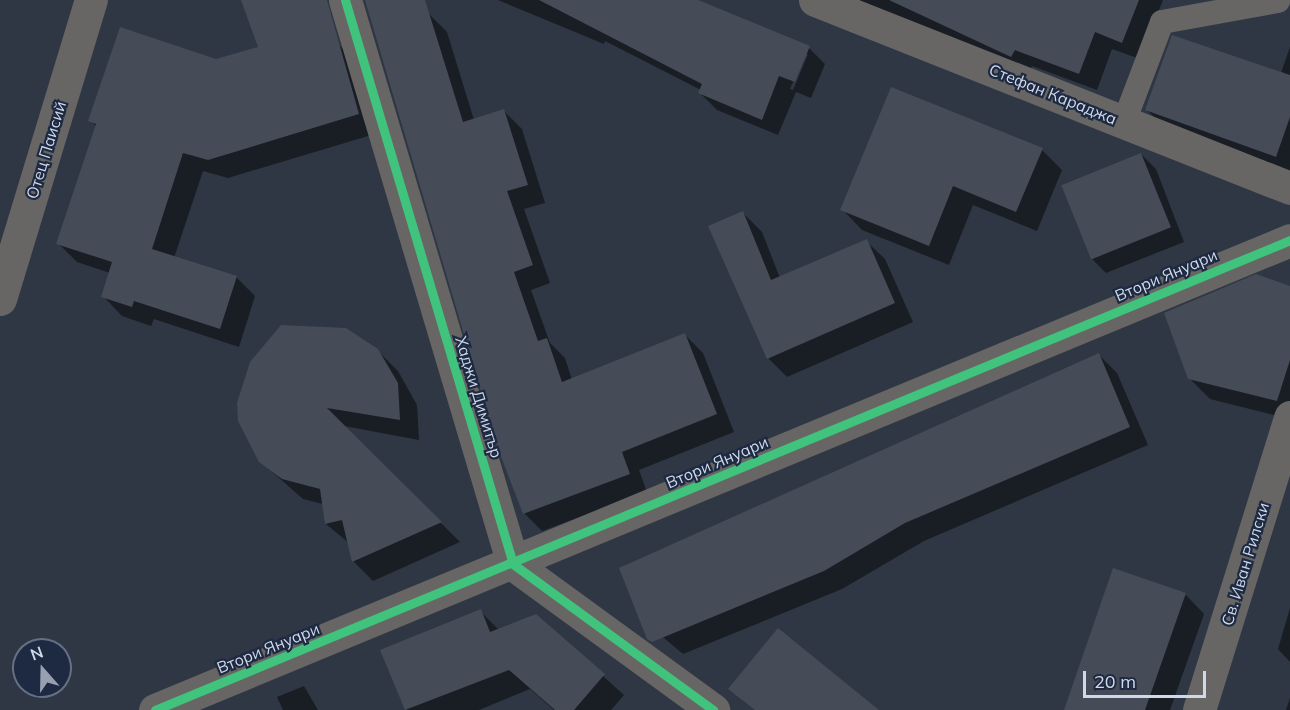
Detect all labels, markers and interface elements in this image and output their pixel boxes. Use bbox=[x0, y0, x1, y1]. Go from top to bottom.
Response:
street label: Стефан Караджа bbox=[986, 60, 1120, 128]
street label: Отец Паисий bbox=[22, 99, 70, 201]
street label: Втори Януари bbox=[1112, 245, 1220, 305]
street label: Хаджи Димитър bbox=[451, 334, 507, 460]
street label: Втори Януари bbox=[663, 432, 771, 492]
street label: Св. Иван Рилски bbox=[1217, 500, 1273, 628]
street label: Втори Януари bbox=[214, 619, 322, 677]
north arrow bbox=[12, 638, 72, 698]
text: N bbox=[27, 641, 46, 664]
scale bar bbox=[1086, 659, 1209, 697]
text: 20 m bbox=[1094, 670, 1136, 693]

